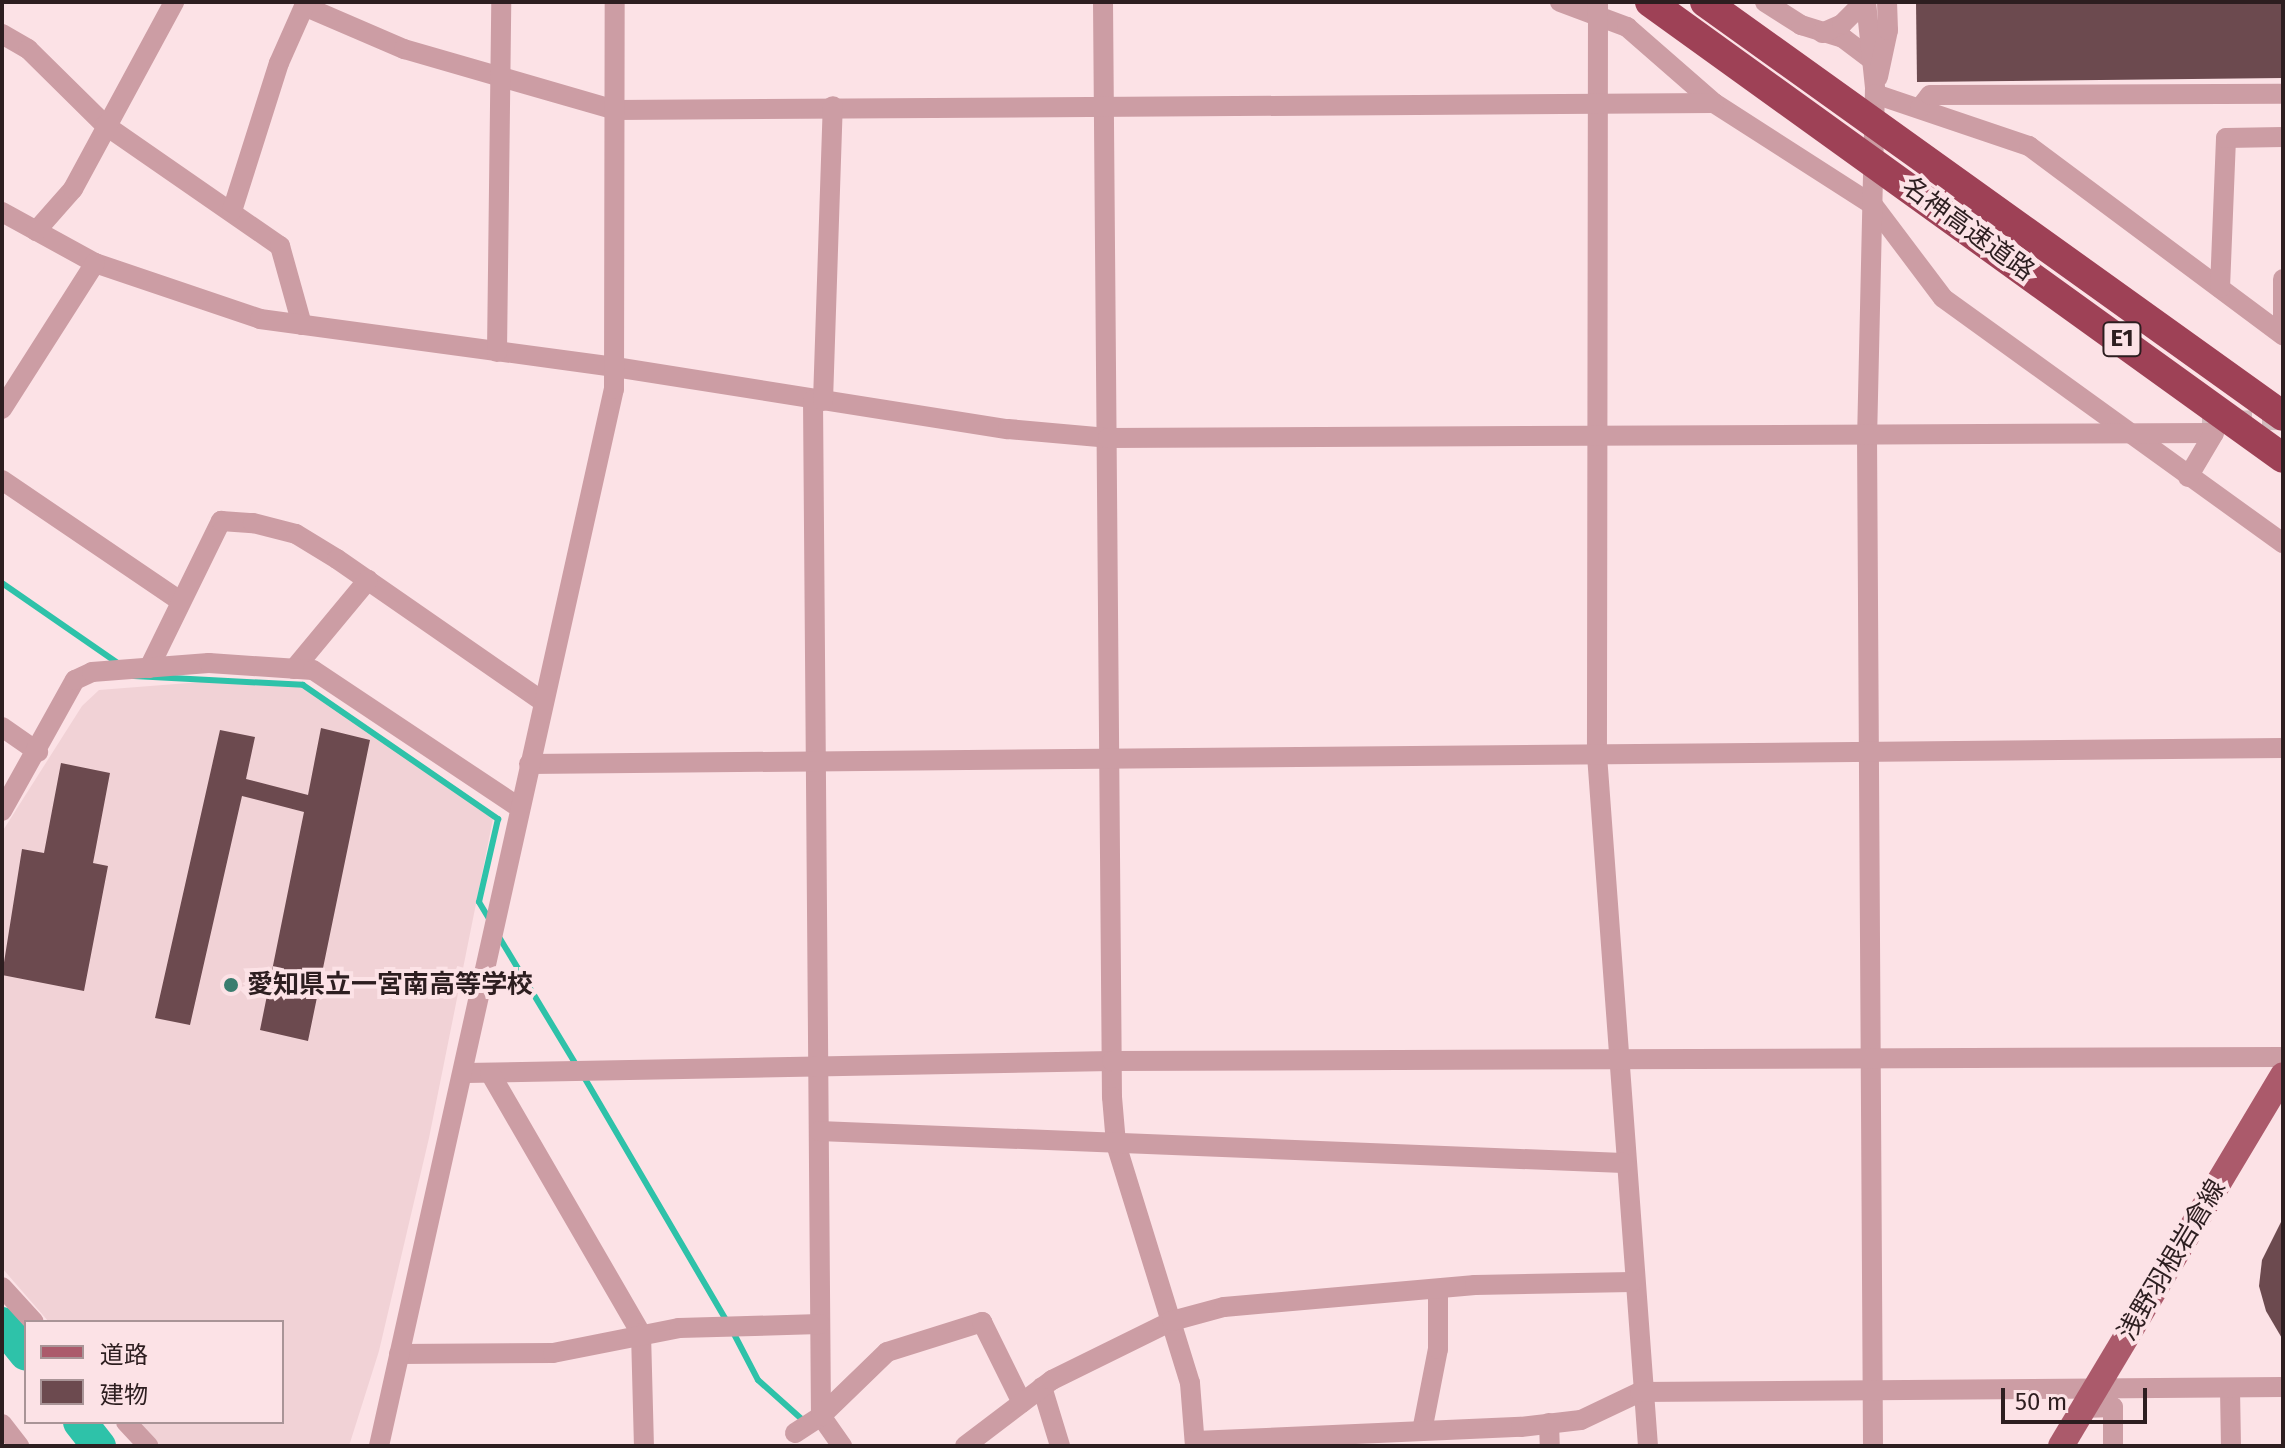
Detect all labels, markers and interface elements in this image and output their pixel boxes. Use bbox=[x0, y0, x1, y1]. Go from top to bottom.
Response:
street label: 名神高速道路 bbox=[1896, 171, 2040, 287]
road number: E1 bbox=[2102, 319, 2142, 359]
place label: 愛知県立一宮南高等学校 bbox=[247, 969, 533, 1001]
marker: 愛知県立一宮南高等学校 bbox=[222, 976, 240, 994]
street label: 浅野羽根岩倉線 bbox=[2112, 1174, 2232, 1346]
legend bbox=[24, 1320, 284, 1424]
text: 道路 bbox=[100, 1341, 148, 1369]
scale bar bbox=[2005, 1372, 2151, 1422]
text: 建物 bbox=[100, 1381, 148, 1409]
text: 50 m bbox=[2015, 1388, 2067, 1416]

